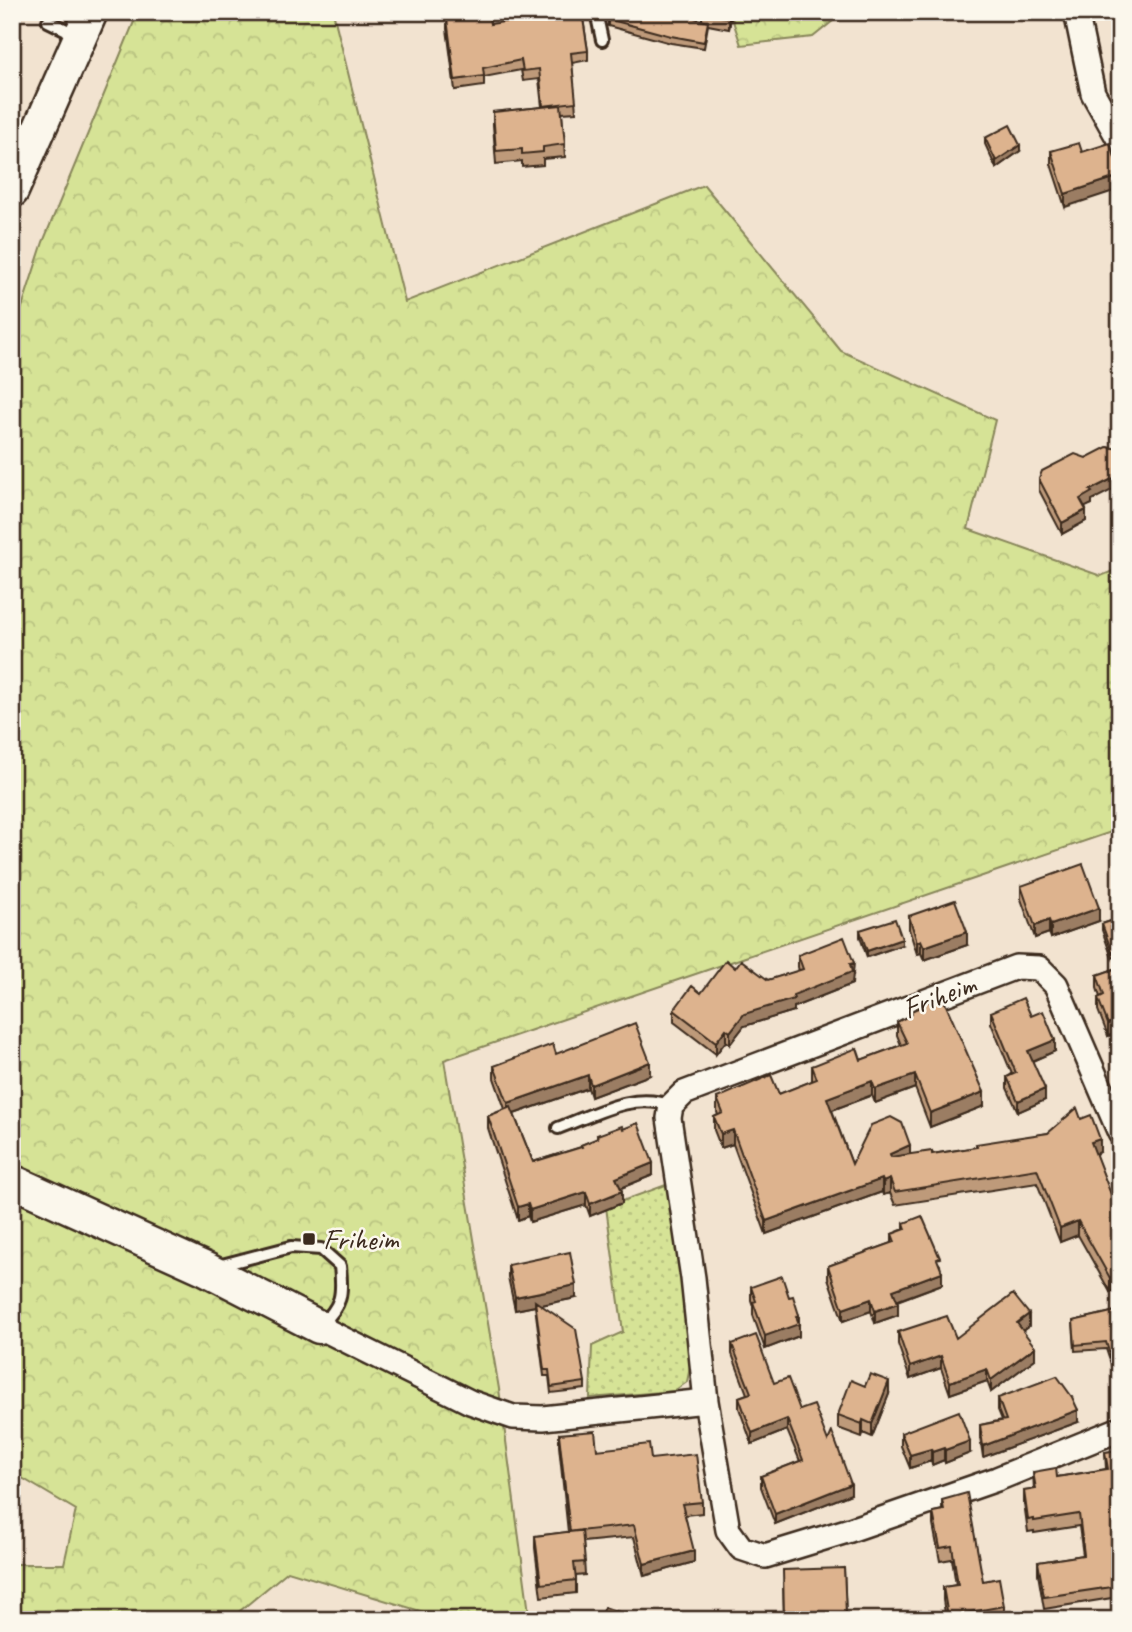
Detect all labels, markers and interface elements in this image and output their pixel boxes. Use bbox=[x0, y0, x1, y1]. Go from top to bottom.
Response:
street label: Friheim bbox=[897, 964, 982, 1027]
place label: Friheim bbox=[323, 1220, 400, 1258]
marker: Friheim bbox=[301, 1231, 317, 1247]

